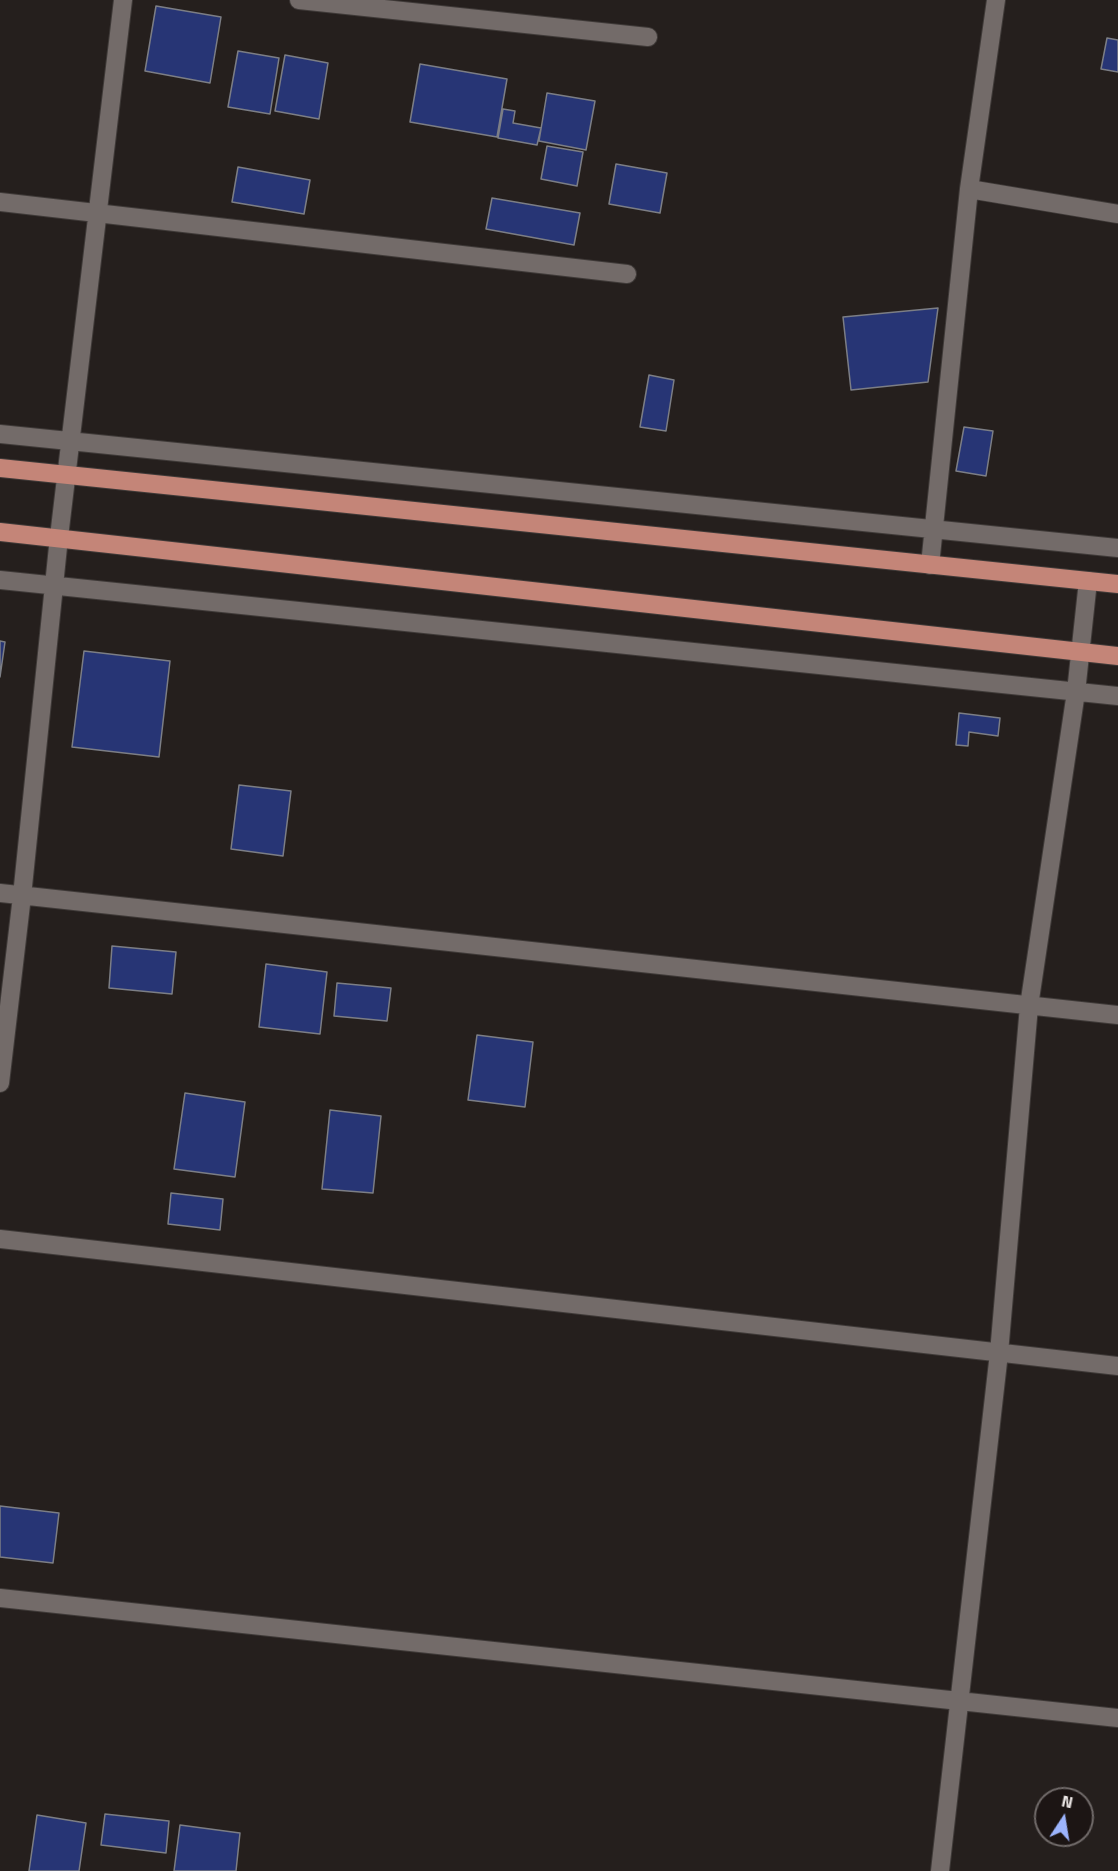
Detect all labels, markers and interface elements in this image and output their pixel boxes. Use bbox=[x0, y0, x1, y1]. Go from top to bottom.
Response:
north arrow bbox=[1034, 1787, 1094, 1847]
text: N bbox=[1059, 1788, 1075, 1814]

